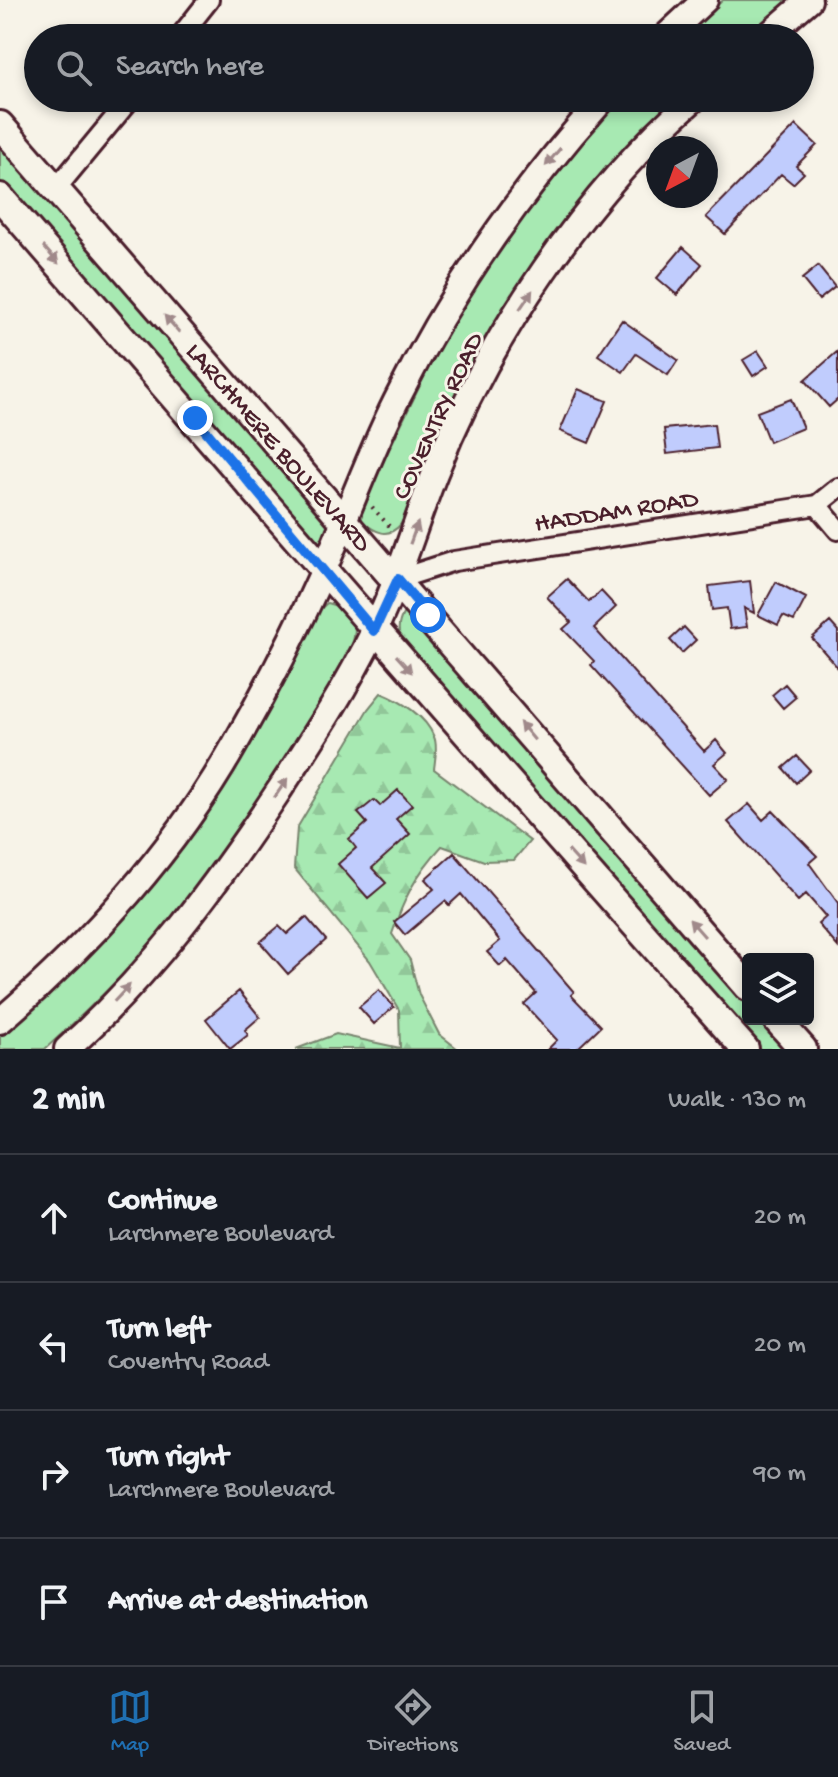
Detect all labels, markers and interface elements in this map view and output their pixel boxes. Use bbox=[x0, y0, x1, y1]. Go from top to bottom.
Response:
search box bbox=[24, 24, 814, 112]
icon: search bbox=[52, 46, 96, 90]
text: Search here bbox=[116, 51, 264, 86]
north arrow bbox=[646, 136, 718, 208]
one-way arrow bbox=[545, 147, 562, 167]
one-way arrow bbox=[42, 246, 60, 265]
one-way arrow bbox=[518, 290, 533, 311]
one-way arrow bbox=[164, 314, 182, 333]
street label: COVENTRY ROAD bbox=[388, 328, 492, 505]
street label: LARCHMERE BOULEVARD bbox=[177, 338, 376, 560]
route end bbox=[177, 400, 213, 436]
street label: HADDAM ROAD bbox=[533, 485, 701, 542]
one-way arrow bbox=[408, 521, 420, 545]
route start bbox=[410, 597, 446, 633]
one-way arrow bbox=[394, 655, 412, 674]
one-way arrow bbox=[519, 721, 536, 741]
one-way arrow bbox=[273, 777, 288, 799]
one-way arrow bbox=[567, 849, 585, 868]
one-way arrow bbox=[688, 918, 706, 937]
map controls bbox=[742, 953, 814, 1025]
button: layers bbox=[742, 953, 814, 1025]
one-way arrow bbox=[112, 984, 131, 1003]
text: 2 min bbox=[32, 1081, 104, 1121]
text: Walk · 130 m bbox=[668, 1086, 806, 1117]
text: Continue bbox=[108, 1185, 217, 1220]
icon: ahead bbox=[32, 1196, 76, 1240]
text: 20 m bbox=[754, 1203, 806, 1234]
text: Larchmere Boulevard bbox=[108, 1220, 333, 1251]
text: Turn left bbox=[108, 1313, 209, 1348]
icon: left bbox=[32, 1324, 76, 1368]
text: 20 m bbox=[754, 1331, 806, 1362]
text: Coventry Road bbox=[108, 1348, 268, 1379]
text: Turn right bbox=[108, 1441, 228, 1476]
icon: right bbox=[32, 1452, 76, 1496]
text: 90 m bbox=[754, 1459, 806, 1490]
text: Larchmere Boulevard bbox=[108, 1476, 333, 1507]
icon: arrive bbox=[32, 1580, 76, 1624]
text: Arrive at destination bbox=[108, 1585, 368, 1620]
tab: Map bbox=[108, 1685, 152, 1759]
tab: Directions bbox=[368, 1685, 458, 1759]
tab: Saved bbox=[674, 1685, 730, 1759]

